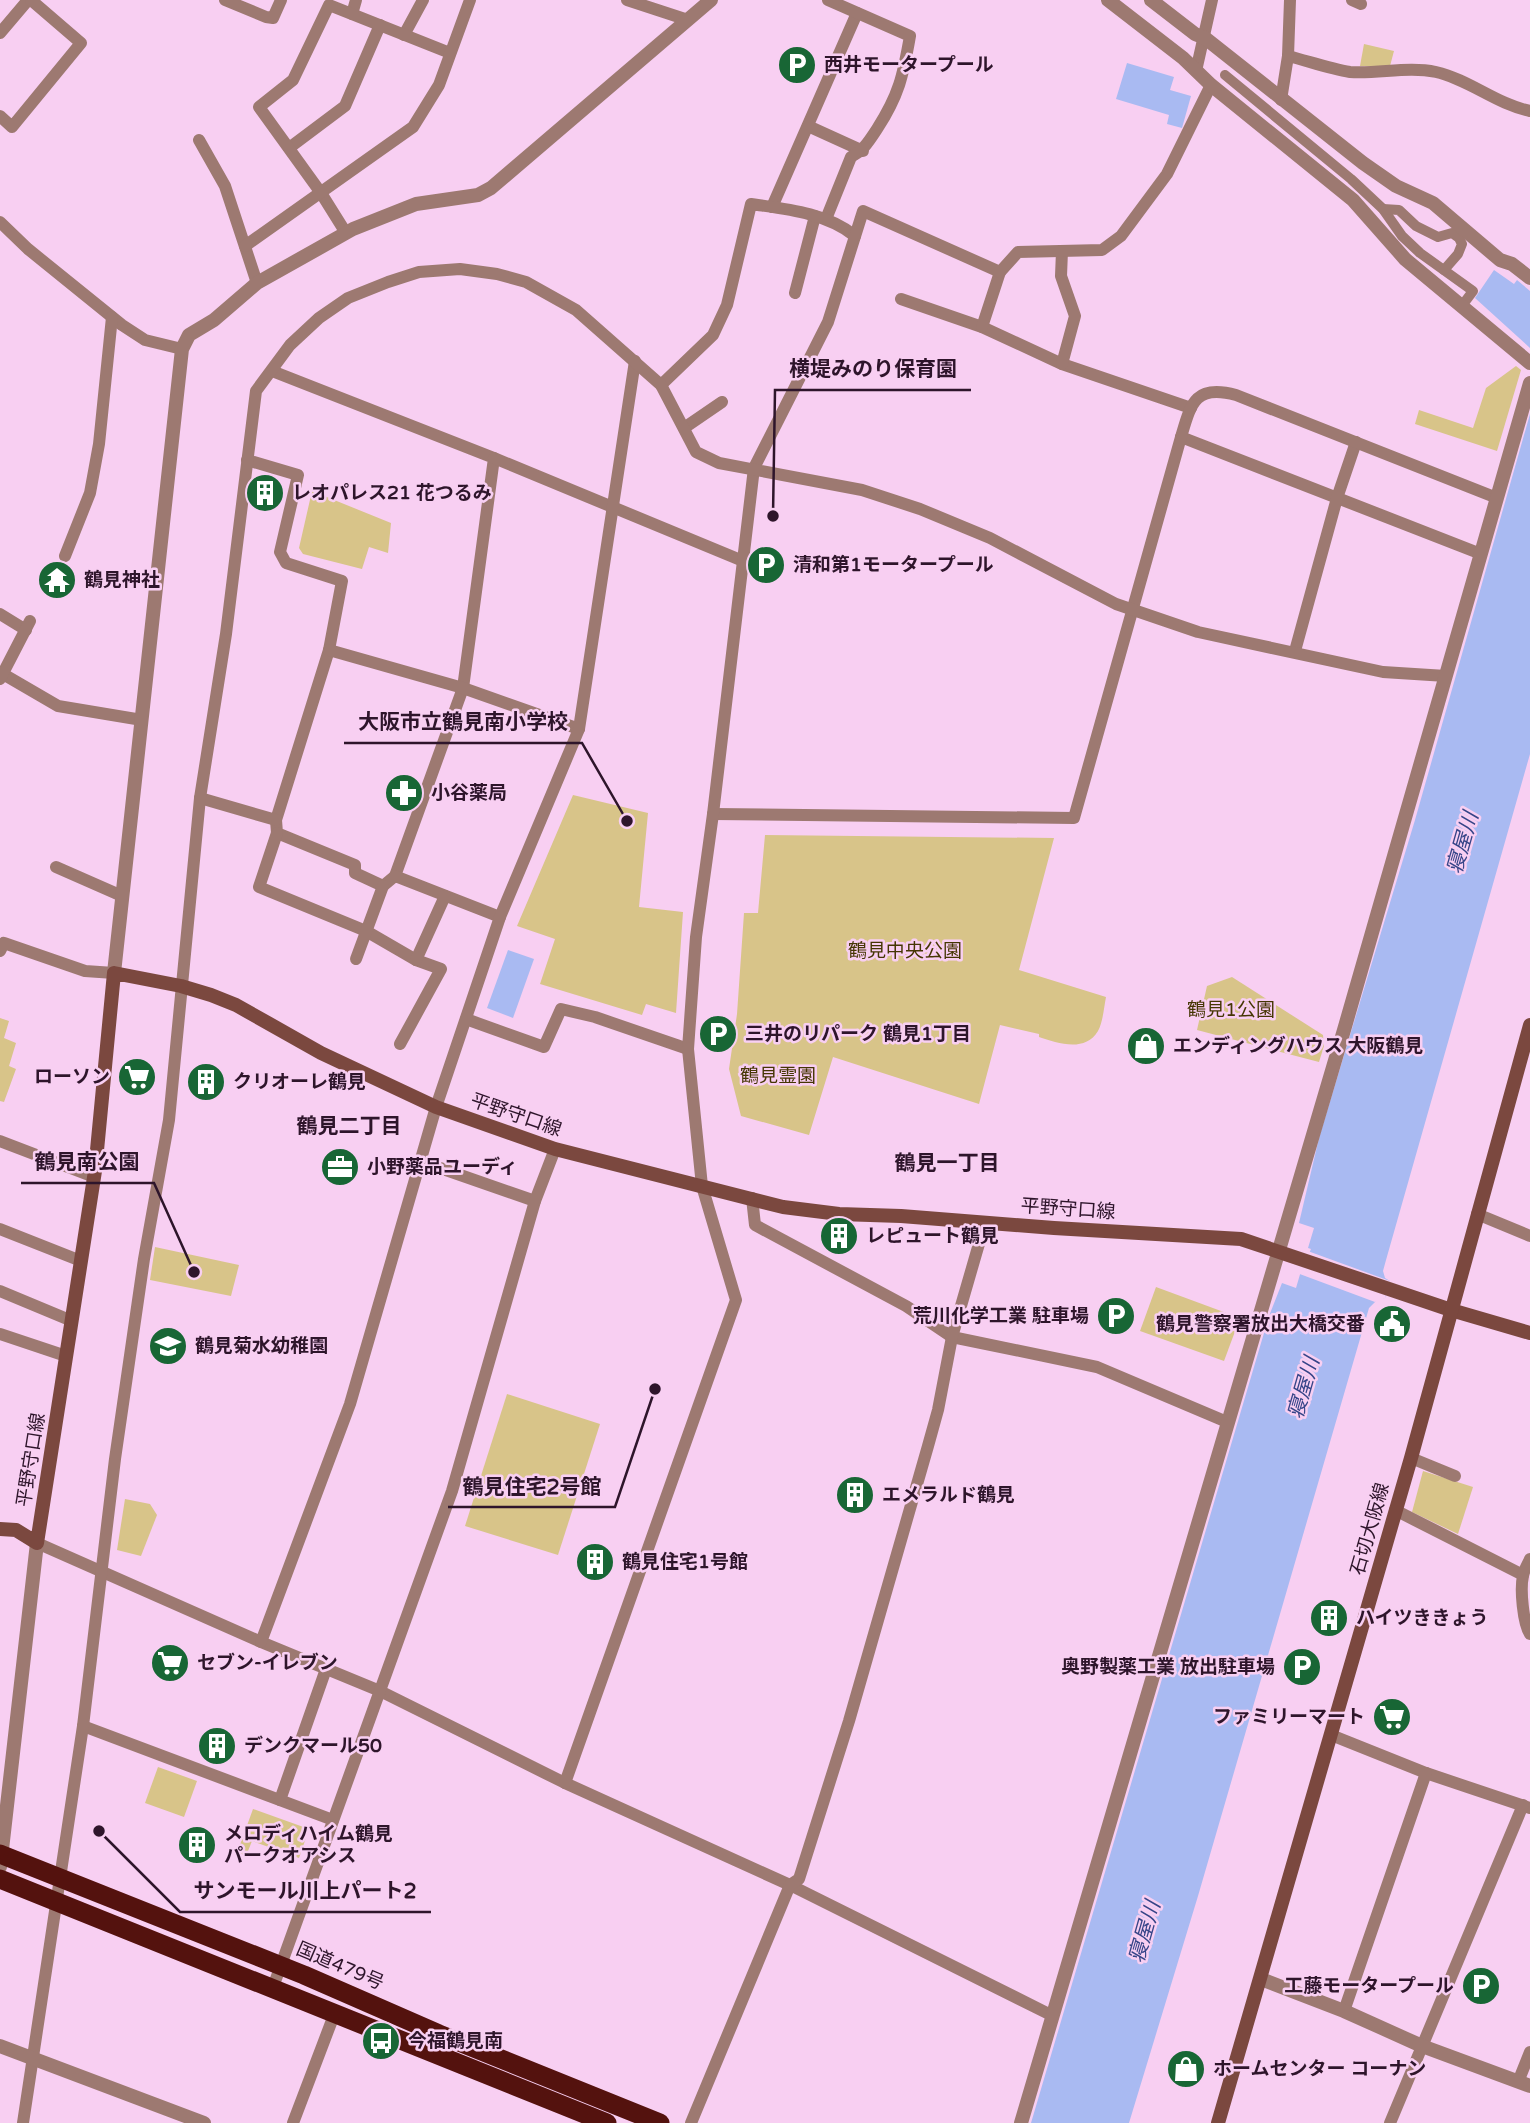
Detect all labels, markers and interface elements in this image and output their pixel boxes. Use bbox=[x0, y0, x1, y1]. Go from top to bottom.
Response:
parking icon: 西井モータープール bbox=[776, 44, 818, 86]
place label: 西井モータープール bbox=[824, 54, 994, 76]
callout: 横堤みのり保育園 bbox=[775, 348, 971, 390]
text: 横堤みのり保育園 bbox=[789, 357, 957, 382]
building icon: レオパレス21 花つるみ bbox=[244, 472, 286, 514]
place label: レオパレス21 花つるみ bbox=[292, 482, 492, 504]
parking icon: 清和第1モータープール bbox=[745, 544, 787, 586]
place label: 清和第1モータープール bbox=[793, 554, 994, 576]
temple icon: 鶴見神社 bbox=[36, 559, 78, 601]
place label: 鶴見神社 bbox=[84, 569, 160, 591]
callout: 大阪市立鶴見南小学校 bbox=[344, 701, 582, 743]
text: 大阪市立鶴見南小学校 bbox=[358, 710, 568, 735]
pharmacy icon: 小谷薬局 bbox=[383, 772, 425, 814]
place label: 小谷薬局 bbox=[431, 782, 507, 804]
water label: 寝屋川 bbox=[1442, 807, 1484, 877]
park label: 鶴見中央公園 bbox=[848, 940, 962, 962]
park label: 鶴見1公園 bbox=[1187, 999, 1275, 1021]
parking icon: 三井のリパーク 鶴見1丁目 bbox=[697, 1013, 739, 1055]
place label: 三井のリパーク 鶴見1丁目 bbox=[745, 1023, 971, 1045]
shop icon: エンディングハウス 大阪鶴見 bbox=[1125, 1025, 1167, 1067]
place label: エンディングハウス 大阪鶴見 bbox=[1173, 1035, 1424, 1057]
supermarket icon: ローソン bbox=[116, 1056, 158, 1098]
building icon: クリオーレ鶴見 bbox=[185, 1061, 227, 1103]
park label: 鶴見霊園 bbox=[740, 1065, 816, 1087]
place label: ローソン bbox=[34, 1066, 110, 1088]
place label: クリオーレ鶴見 bbox=[233, 1071, 366, 1093]
street label: 平野守口線 bbox=[467, 1089, 565, 1141]
district label: 鶴見二丁目 bbox=[297, 1114, 402, 1139]
callout: 鶴見南公園 bbox=[21, 1141, 154, 1183]
office icon: 小野薬品ユーディ bbox=[319, 1146, 361, 1188]
text: 鶴見南公園 bbox=[35, 1150, 140, 1175]
district label: 鶴見一丁目 bbox=[895, 1151, 1000, 1176]
place label: 小野薬品ユーディ bbox=[367, 1156, 518, 1178]
street label: 平野守口線 bbox=[1020, 1195, 1116, 1223]
building icon: レピュート鶴見 bbox=[818, 1215, 860, 1257]
place label: レピュート鶴見 bbox=[866, 1225, 999, 1247]
parking icon: 荒川化学工業 駐車場 bbox=[1095, 1295, 1137, 1337]
public building icon: 鶴見警察署放出大橋交番 bbox=[1371, 1303, 1413, 1345]
place label: 荒川化学工業 駐車場 bbox=[913, 1305, 1089, 1327]
place label: 鶴見警察署放出大橋交番 bbox=[1156, 1313, 1365, 1335]
school or university icon: 鶴見菊水幼稚園 bbox=[147, 1325, 189, 1367]
place label: 鶴見菊水幼稚園 bbox=[195, 1335, 328, 1357]
water label: 寝屋川 bbox=[1283, 1352, 1325, 1422]
street label: 平野守口線 bbox=[13, 1411, 49, 1509]
callout: 鶴見住宅2号館 bbox=[448, 1465, 615, 1507]
building icon: エメラルド鶴見 bbox=[834, 1474, 876, 1516]
text: 鶴見住宅2号館 bbox=[462, 1475, 602, 1500]
street label: 石切大阪線 bbox=[1346, 1480, 1394, 1578]
place label: エメラルド鶴見 bbox=[882, 1484, 1015, 1506]
building icon: 鶴見住宅1号館 bbox=[574, 1541, 616, 1583]
place label: 鶴見住宅1号館 bbox=[622, 1551, 748, 1573]
building icon: ハイツききょう bbox=[1308, 1597, 1350, 1639]
place label: ハイツききょう bbox=[1356, 1607, 1489, 1629]
supermarket icon: セブン-イレブン bbox=[149, 1642, 191, 1684]
parking icon: 奥野製薬工業 放出駐車場 bbox=[1281, 1646, 1323, 1688]
place label: セブン-イレブン bbox=[197, 1652, 338, 1674]
place label: 奥野製薬工業 放出駐車場 bbox=[1061, 1656, 1275, 1678]
supermarket icon: ファミリーマート bbox=[1371, 1696, 1413, 1738]
place label: ファミリーマート bbox=[1213, 1706, 1365, 1728]
building icon: デンクマール50 bbox=[196, 1725, 238, 1767]
place label: デンクマール50 bbox=[244, 1735, 382, 1757]
place label: メロディハイム鶴見 パークオアシス bbox=[224, 1823, 393, 1867]
building icon: メロディハイム鶴見 パークオアシス bbox=[176, 1824, 218, 1866]
callout: サンモール川上パート2 bbox=[180, 1870, 431, 1912]
text: サンモール川上パート2 bbox=[193, 1879, 417, 1904]
water label: 寝屋川 bbox=[1124, 1896, 1166, 1966]
street label: 国道479号 bbox=[293, 1938, 387, 1994]
parking icon: 工藤モータープール bbox=[1460, 1965, 1502, 2007]
place label: 工藤モータープール bbox=[1284, 1975, 1454, 1997]
bus stop icon: 今福鶴見南 bbox=[360, 2020, 402, 2062]
place label: 今福鶴見南 bbox=[408, 2030, 503, 2052]
shop icon: ホームセンター コーナン bbox=[1165, 2048, 1207, 2090]
place label: ホームセンター コーナン bbox=[1213, 2058, 1426, 2080]

